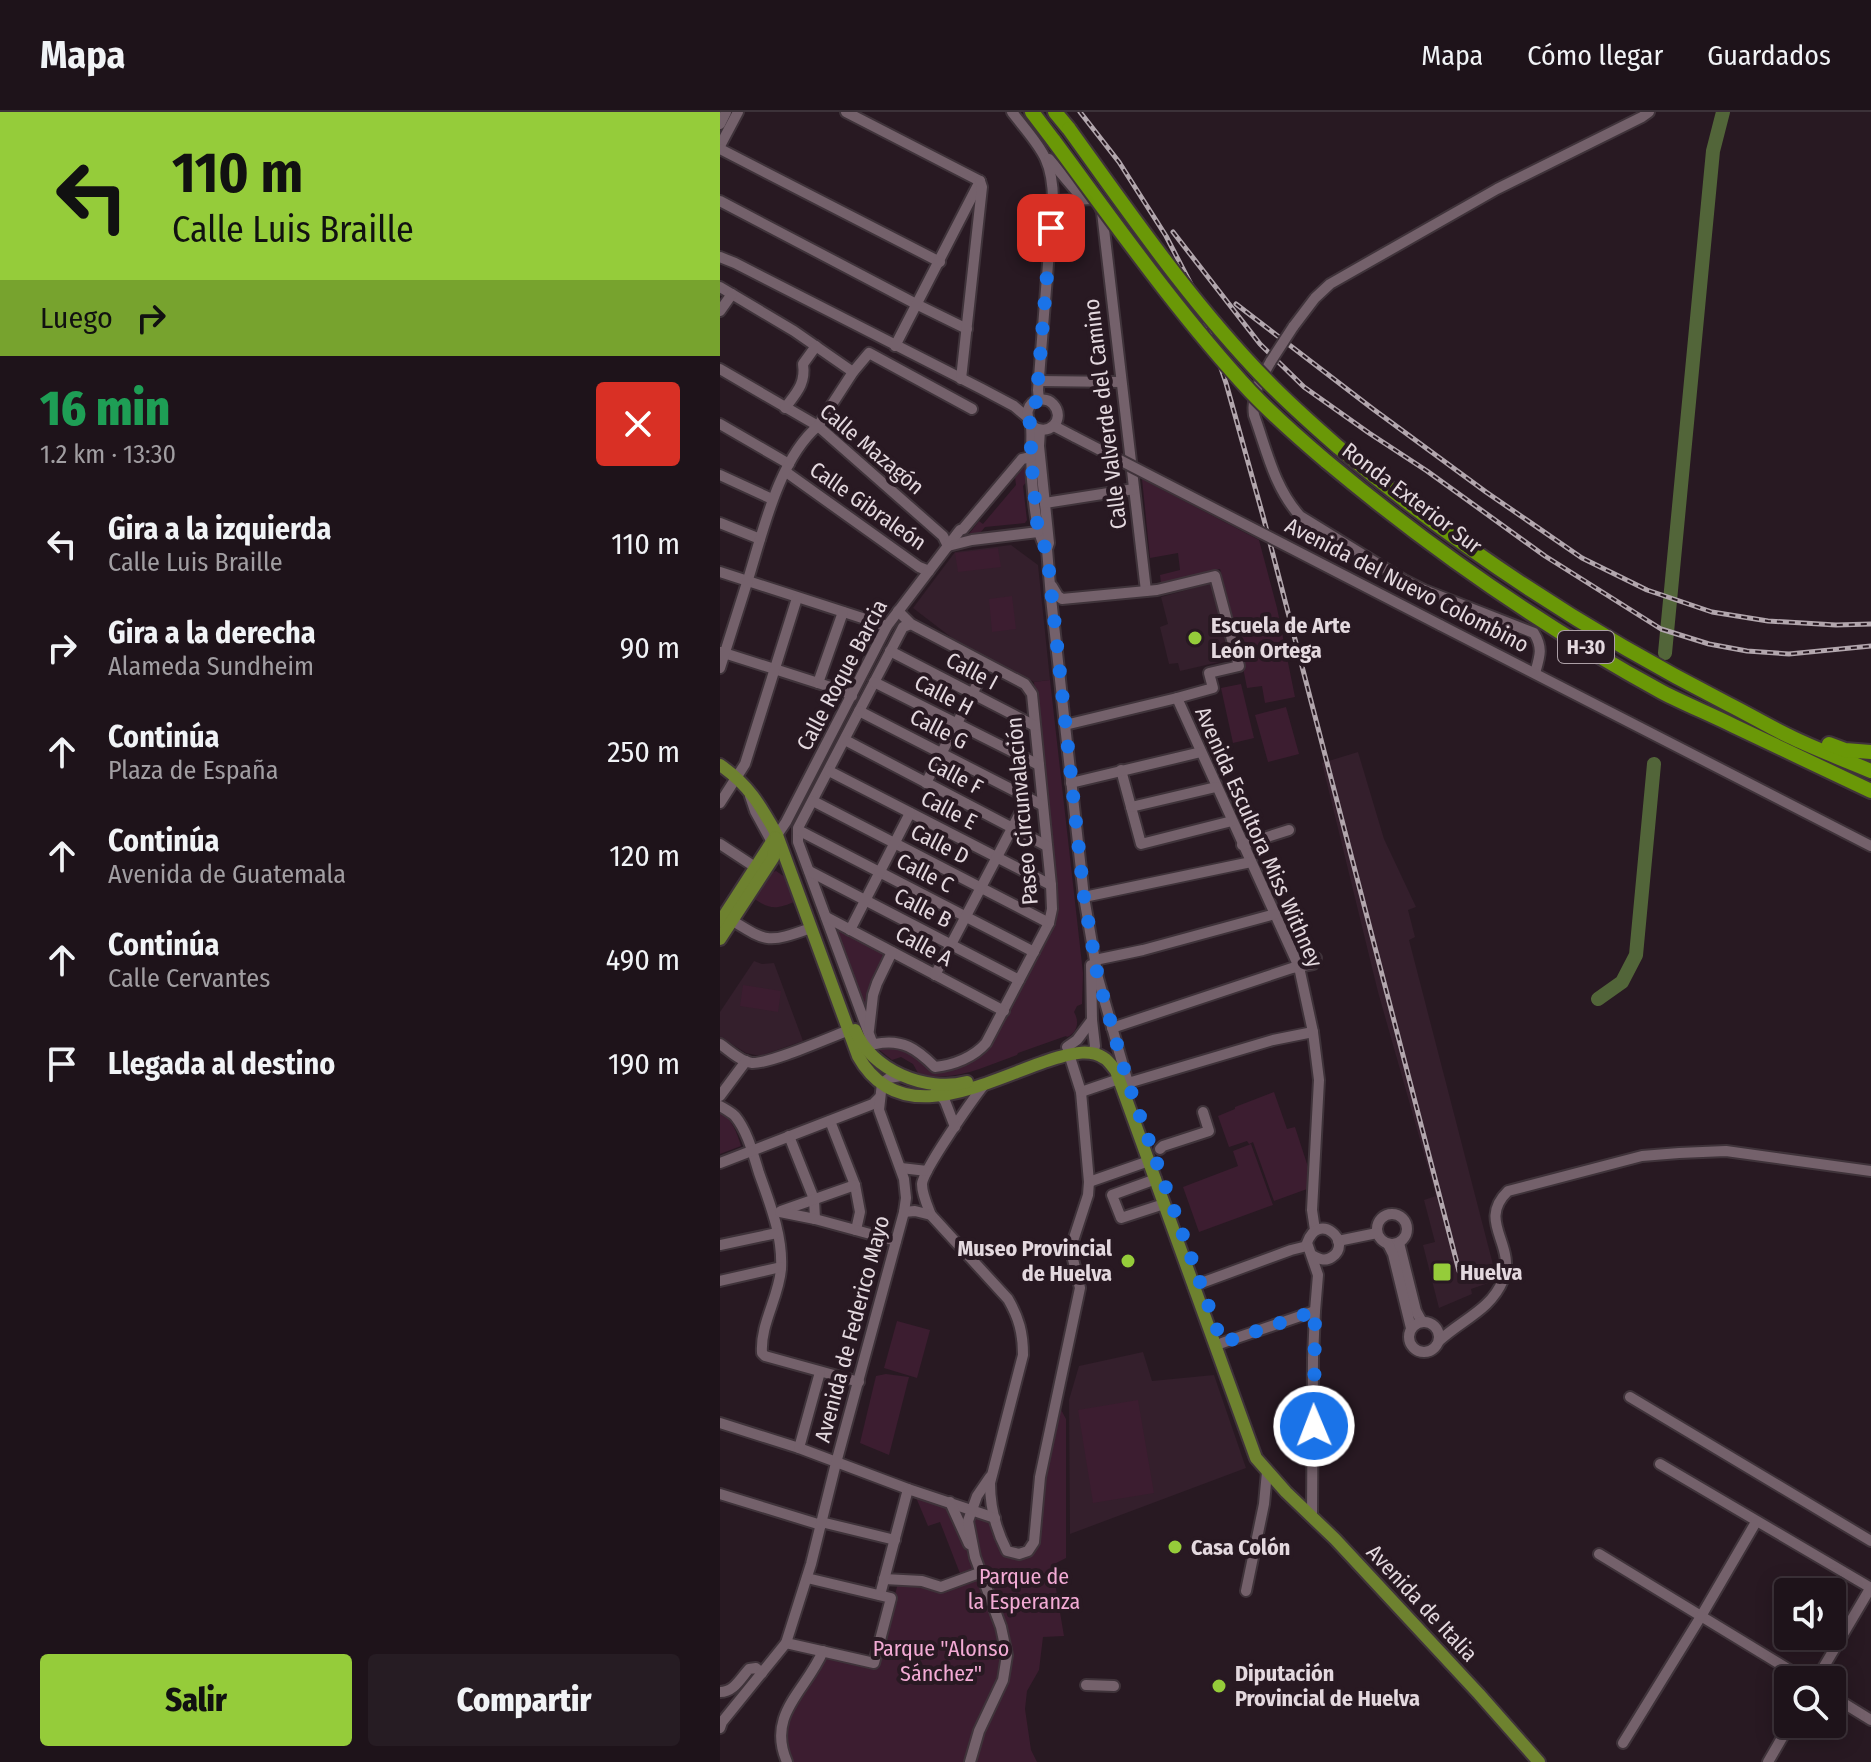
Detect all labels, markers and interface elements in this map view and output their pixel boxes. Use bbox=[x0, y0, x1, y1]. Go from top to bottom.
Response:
text: Mapa bbox=[40, 32, 125, 78]
text: Mapa bbox=[1421, 39, 1483, 72]
text: Cómo llegar bbox=[1527, 39, 1663, 72]
text: Guardados bbox=[1707, 39, 1831, 72]
text: 110 m bbox=[172, 140, 303, 207]
icon: left bbox=[40, 144, 144, 248]
pin bbox=[1017, 194, 1085, 262]
icon: arrive bbox=[1029, 206, 1073, 250]
text: Calle Luis Braille bbox=[172, 208, 414, 252]
icon: right bbox=[129, 296, 173, 340]
street label: Calle Valverde del Camino bbox=[1077, 297, 1133, 531]
text: Luego bbox=[40, 300, 113, 336]
text: 16 min bbox=[40, 380, 170, 438]
button: close bbox=[596, 382, 680, 466]
street label: Calle Mazagón bbox=[814, 398, 930, 500]
street label: Ronda Exterior Sur bbox=[1337, 437, 1487, 560]
text: 1.2 km · 13:30 bbox=[40, 439, 176, 470]
street label: Calle Gibraleón bbox=[804, 456, 932, 556]
text: Gira a la izquierda bbox=[108, 511, 331, 547]
street label: Avenida del Nuevo Colombino bbox=[1281, 512, 1533, 658]
icon: left bbox=[40, 522, 84, 566]
text: 110 m bbox=[611, 526, 680, 562]
text: Calle Luis Braille bbox=[108, 547, 283, 578]
street label: Calle Roque Barcia bbox=[791, 595, 893, 755]
place label: Escuela de Arte León Ortega bbox=[1211, 612, 1351, 664]
text: Gira a la derecha bbox=[108, 615, 316, 651]
icon: right bbox=[40, 626, 84, 670]
marker: Escuela de Arte León Ortega bbox=[1186, 629, 1204, 647]
text: 90 m bbox=[620, 630, 680, 666]
road number: H-30 bbox=[1558, 631, 1614, 663]
street label: Calle I bbox=[941, 646, 1003, 696]
text: Alameda Sundheim bbox=[108, 651, 314, 682]
street label: Calle H bbox=[910, 669, 978, 721]
street label: Avenida Escultora Miss Withney bbox=[1189, 702, 1329, 972]
street label: Calle G bbox=[905, 703, 973, 755]
street label: Paseo Circunvalación bbox=[1000, 716, 1044, 906]
text: Continúa bbox=[108, 719, 219, 755]
icon: ahead bbox=[40, 730, 84, 774]
text: 250 m bbox=[607, 734, 680, 770]
street label: Calle F bbox=[923, 749, 988, 801]
text: Plaza de España bbox=[108, 755, 278, 786]
street label: Calle E bbox=[916, 784, 982, 836]
street label: Calle D bbox=[906, 818, 974, 870]
text: Continúa bbox=[108, 823, 219, 859]
icon: ahead bbox=[40, 834, 84, 878]
text: 120 m bbox=[609, 838, 680, 874]
street label: Calle C bbox=[892, 847, 958, 899]
text: Avenida de Guatemala bbox=[108, 859, 346, 890]
street label: Calle B bbox=[890, 882, 956, 934]
street label: Calle A bbox=[891, 920, 957, 972]
text: Continúa bbox=[108, 927, 219, 963]
icon: ahead bbox=[40, 938, 84, 982]
text: 490 m bbox=[606, 942, 680, 978]
text: Calle Cervantes bbox=[108, 963, 270, 994]
icon: arrive bbox=[40, 1042, 84, 1086]
text: Llegada al destino bbox=[108, 1046, 335, 1082]
text: 190 m bbox=[608, 1046, 680, 1082]
street label: Avenida de Federico Mayo bbox=[809, 1213, 895, 1445]
place label: Museo Provincial de Huelva bbox=[958, 1235, 1113, 1287]
marker: Museo Provincial de Huelva bbox=[1119, 1252, 1137, 1270]
place label: Huelva bbox=[1460, 1259, 1523, 1286]
marker: Huelva bbox=[1431, 1261, 1453, 1283]
position arrow bbox=[1272, 1384, 1356, 1468]
place label: Casa Colón bbox=[1191, 1534, 1290, 1561]
marker: Casa Colón bbox=[1166, 1538, 1184, 1556]
street label: Avenida de Italia bbox=[1361, 1539, 1483, 1667]
park label: Parque de la Esperanza bbox=[968, 1563, 1080, 1615]
map controls bbox=[1774, 1578, 1846, 1738]
button: sound bbox=[1774, 1578, 1846, 1650]
park label: Parque "Alonso Sánchez" bbox=[873, 1635, 1009, 1687]
button: Salir bbox=[40, 1654, 352, 1746]
button: Compartir bbox=[368, 1654, 680, 1746]
place label: Diputación Provincial de Huelva bbox=[1235, 1660, 1420, 1712]
button: search bbox=[1774, 1666, 1846, 1738]
marker: Diputación Provincial de Huelva bbox=[1210, 1677, 1228, 1695]

